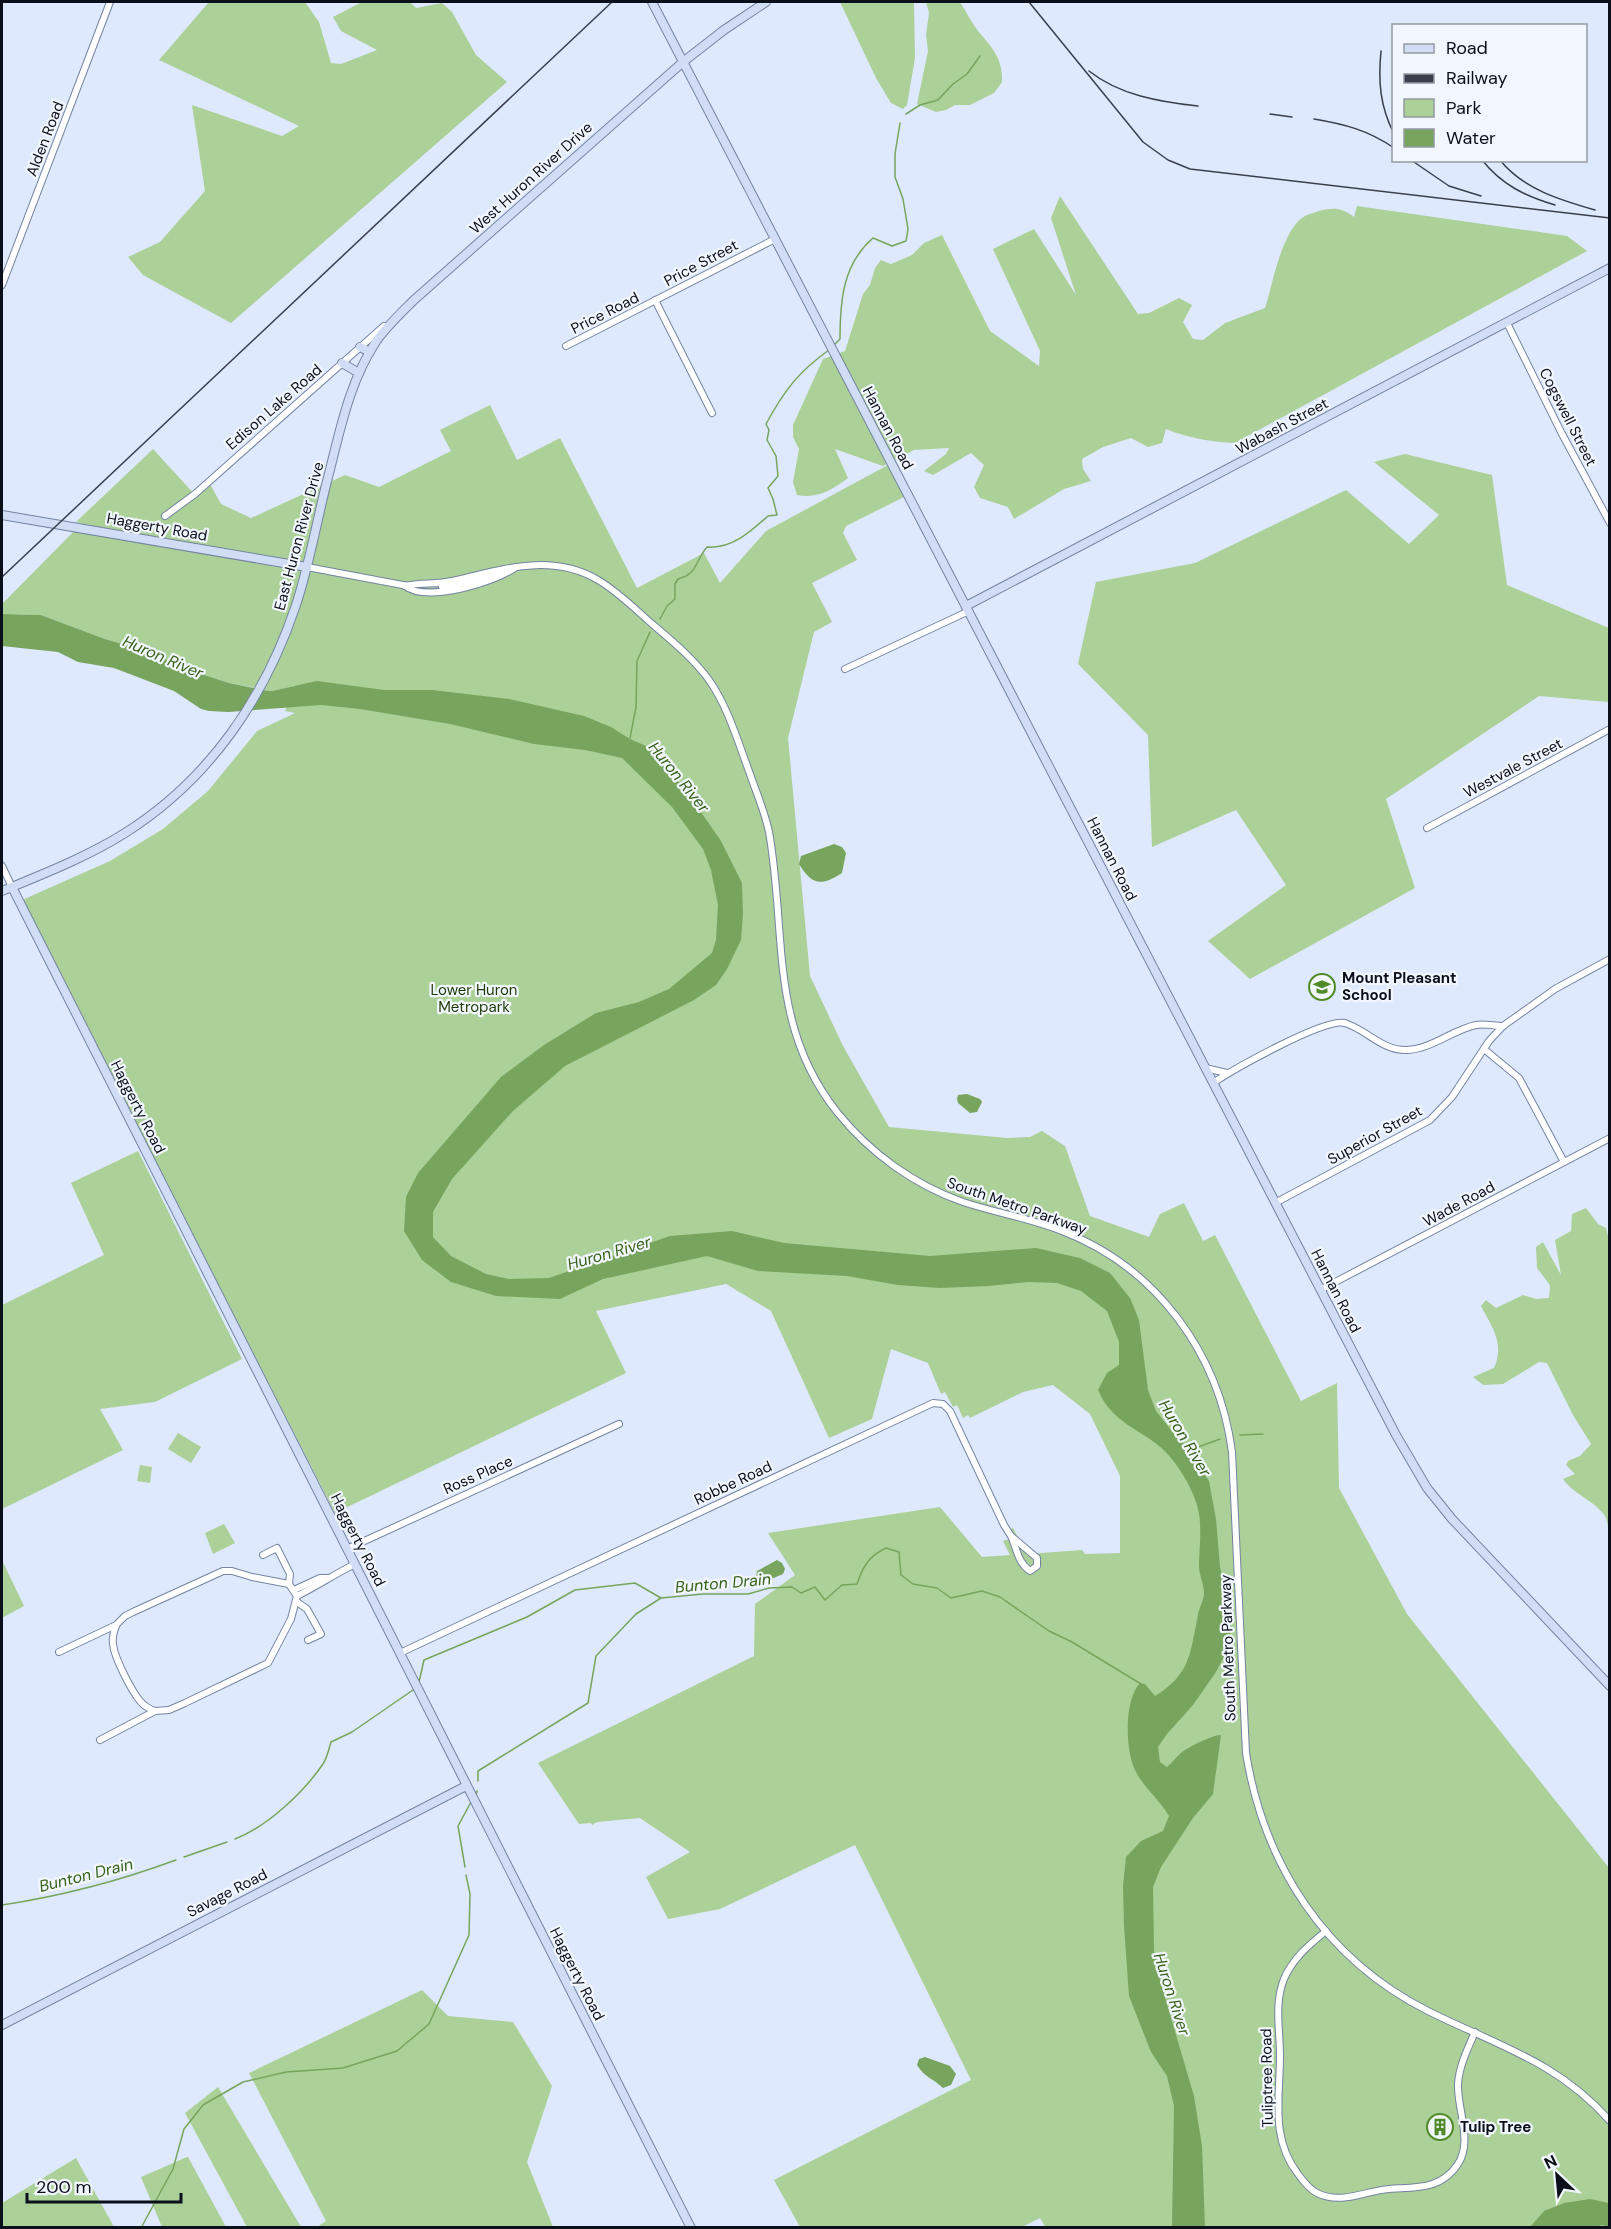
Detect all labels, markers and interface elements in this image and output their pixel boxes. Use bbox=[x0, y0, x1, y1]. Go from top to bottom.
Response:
legend bbox=[1392, 24, 1587, 162]
text: Road bbox=[1446, 36, 1488, 60]
text: Railway bbox=[1446, 66, 1508, 90]
text: Park bbox=[1446, 96, 1482, 120]
street label: Alden Road bbox=[22, 99, 68, 179]
street label: West Huron River Drive bbox=[465, 118, 597, 238]
text: Water bbox=[1446, 126, 1496, 150]
street label: Price Street bbox=[660, 235, 742, 291]
street label: Price Road bbox=[568, 287, 642, 339]
street label: Edison Lake Road bbox=[222, 360, 326, 454]
street label: Cogswell Street bbox=[1535, 364, 1601, 470]
street label: Hannan Road bbox=[858, 383, 918, 473]
street label: Wabash Street bbox=[1232, 393, 1332, 459]
street label: East Huron River Drive bbox=[270, 460, 328, 612]
street label: Haggerty Road bbox=[105, 508, 209, 546]
water label: Huron River bbox=[119, 631, 208, 684]
street label: Westvale Street bbox=[1460, 733, 1566, 803]
water label: Huron River bbox=[644, 737, 715, 818]
street label: Hannan Road bbox=[1082, 814, 1142, 904]
place label: Mount Pleasant School bbox=[1342, 968, 1457, 1005]
school or university icon: Mount Pleasant School bbox=[1307, 972, 1337, 1002]
park label: Lower Huron Metropark bbox=[430, 980, 518, 1017]
street label: Haggerty Road bbox=[106, 1057, 170, 1157]
street label: Superior Street bbox=[1324, 1101, 1426, 1169]
street label: South Metro Parkway bbox=[944, 1173, 1090, 1240]
street label: Wade Road bbox=[1420, 1177, 1498, 1231]
water label: Huron River bbox=[565, 1231, 654, 1275]
street label: Hannan Road bbox=[1306, 1246, 1366, 1336]
water label: Huron River bbox=[1154, 1396, 1217, 1481]
street label: Ross Place bbox=[440, 1451, 516, 1499]
street label: Robbe Road bbox=[691, 1456, 775, 1510]
street label: Haggerty Road bbox=[326, 1490, 390, 1590]
water label: Bunton Drain bbox=[674, 1568, 772, 1598]
street label: South Metro Parkway bbox=[1215, 1574, 1241, 1722]
water label: Bunton Drain bbox=[37, 1853, 135, 1897]
street label: Savage Road bbox=[183, 1864, 271, 1922]
street label: Haggerty Road bbox=[545, 1924, 609, 2024]
water label: Huron River bbox=[1149, 1950, 1196, 2039]
street label: Tuliptree Road bbox=[1256, 2028, 1278, 2128]
building icon: Tulip Tree bbox=[1425, 2112, 1455, 2142]
place label: Tulip Tree bbox=[1460, 2117, 1531, 2137]
north arrow bbox=[1527, 2145, 1587, 2205]
text: N bbox=[1541, 2150, 1560, 2174]
scale bar bbox=[27, 2166, 182, 2204]
text: 200 m bbox=[36, 2175, 92, 2199]

